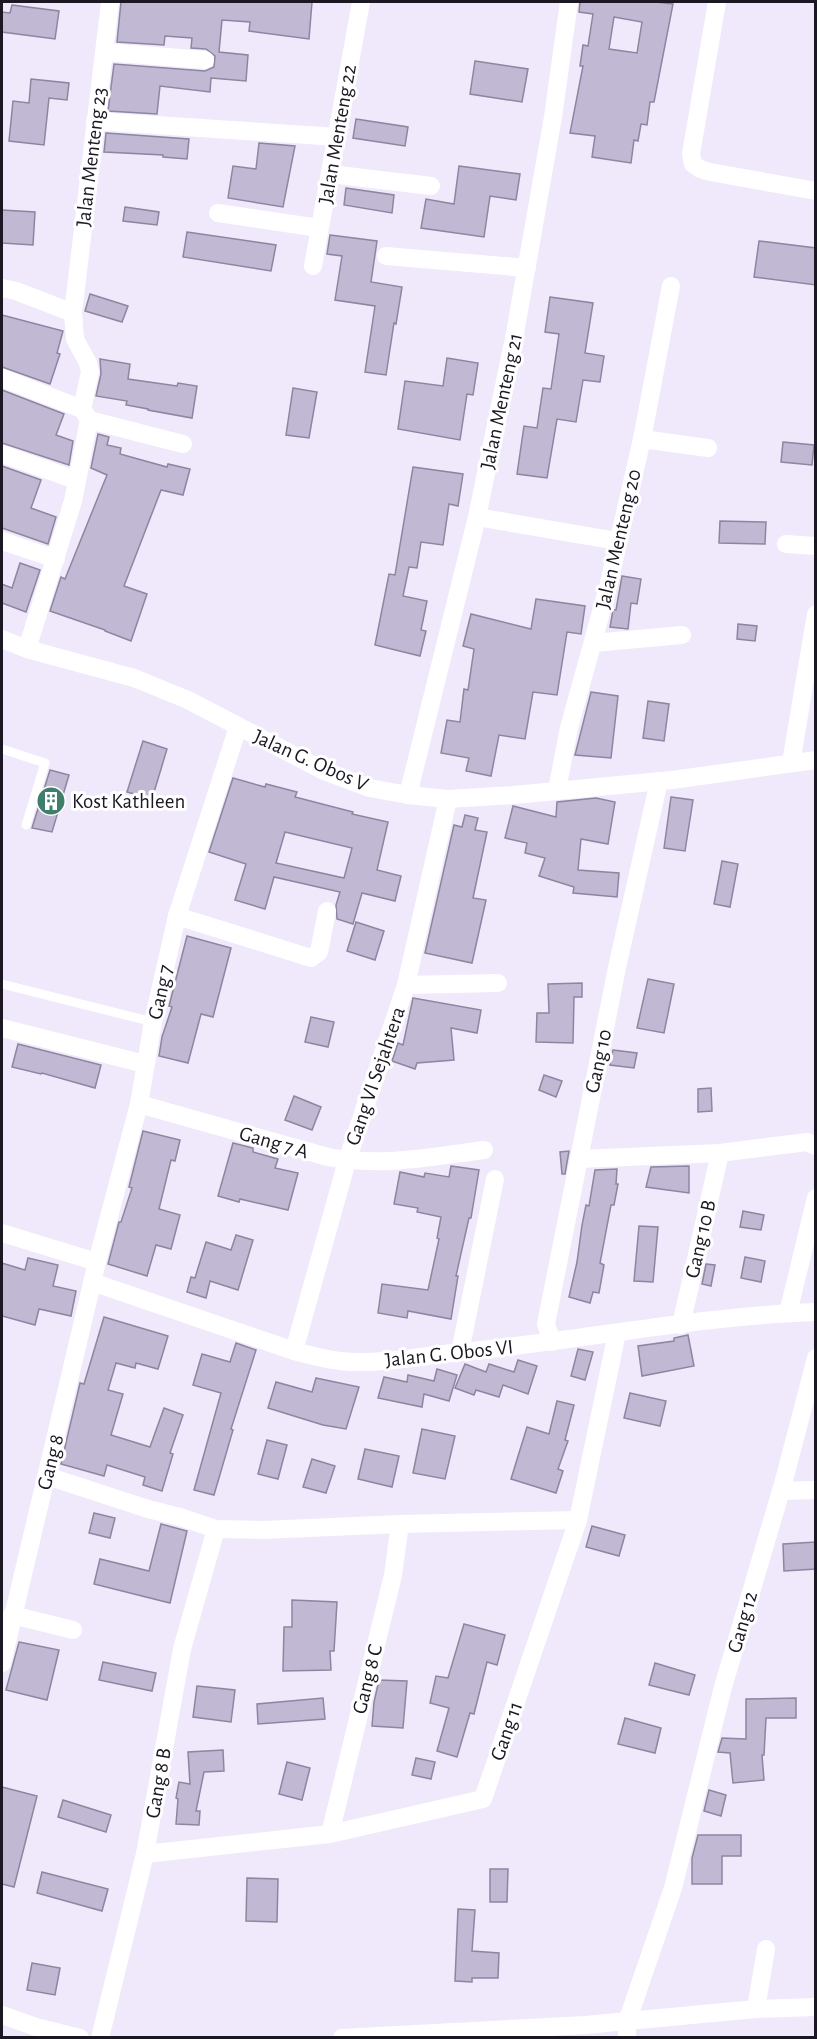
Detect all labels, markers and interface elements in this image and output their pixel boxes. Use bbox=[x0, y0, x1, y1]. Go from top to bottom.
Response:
street label: Jalan Menteng 22 bbox=[315, 63, 360, 205]
street label: Jalan Menteng 23 bbox=[73, 86, 110, 228]
street label: Jalan Menteng 21 bbox=[477, 331, 526, 471]
street label: Jalan Menteng 20 bbox=[592, 467, 645, 611]
street label: Jalan G. Obos V bbox=[250, 726, 371, 795]
building icon: Kost Kathleen bbox=[35, 785, 67, 817]
place label: Kost Kathleen bbox=[72, 791, 185, 812]
street label: Gang 7 bbox=[144, 963, 177, 1021]
street label: Gang VI Sejahtera bbox=[342, 1004, 409, 1148]
street label: Gang 10 bbox=[581, 1027, 615, 1095]
street label: Gang 7 A bbox=[237, 1123, 311, 1162]
street label: Gang 10 B bbox=[681, 1198, 720, 1280]
street label: Jalan G. Obos VI bbox=[384, 1336, 514, 1371]
street label: Gang 8 bbox=[33, 1432, 67, 1492]
street label: Gang 12 bbox=[724, 1589, 761, 1655]
street label: Gang 8 C bbox=[349, 1642, 386, 1716]
street label: Gang 11 bbox=[487, 1699, 526, 1763]
street label: Gang 8 B bbox=[142, 1746, 175, 1820]

